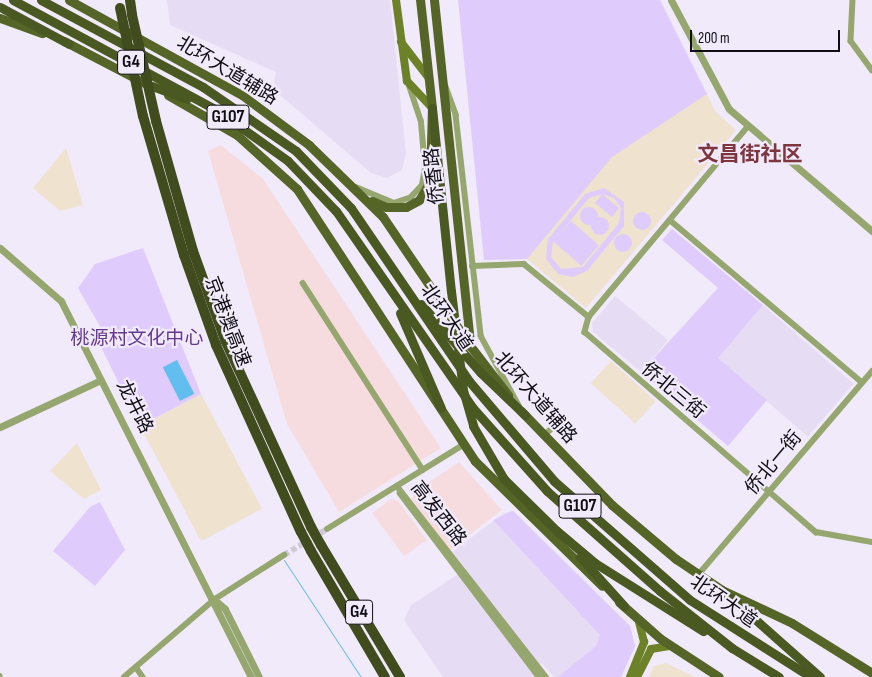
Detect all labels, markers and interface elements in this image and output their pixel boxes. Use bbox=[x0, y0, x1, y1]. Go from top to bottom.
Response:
scale bar bbox=[692, 20, 842, 52]
text: 200 m bbox=[698, 29, 730, 48]
street label: 北环大道辅路 bbox=[172, 32, 282, 110]
road number: G4 bbox=[116, 46, 146, 78]
road number: G107 bbox=[206, 101, 250, 132]
district label: 文昌街社区 bbox=[698, 142, 802, 168]
street label: 侨香路 bbox=[421, 146, 449, 206]
street label: 京港澳高速 bbox=[199, 274, 255, 370]
street label: 北环大道 bbox=[415, 280, 477, 356]
park label: 桃源村文化中心 bbox=[71, 328, 203, 350]
street label: 北环大道辅路 bbox=[489, 348, 581, 448]
street label: 侨北三街 bbox=[637, 358, 709, 424]
street label: 龙井路 bbox=[111, 376, 157, 438]
street label: 侨北一街 bbox=[741, 427, 807, 499]
street label: 高发西路 bbox=[406, 477, 470, 551]
road number: G107 bbox=[558, 491, 602, 522]
street label: 北环大道 bbox=[685, 571, 761, 633]
road number: G4 bbox=[344, 596, 374, 628]

